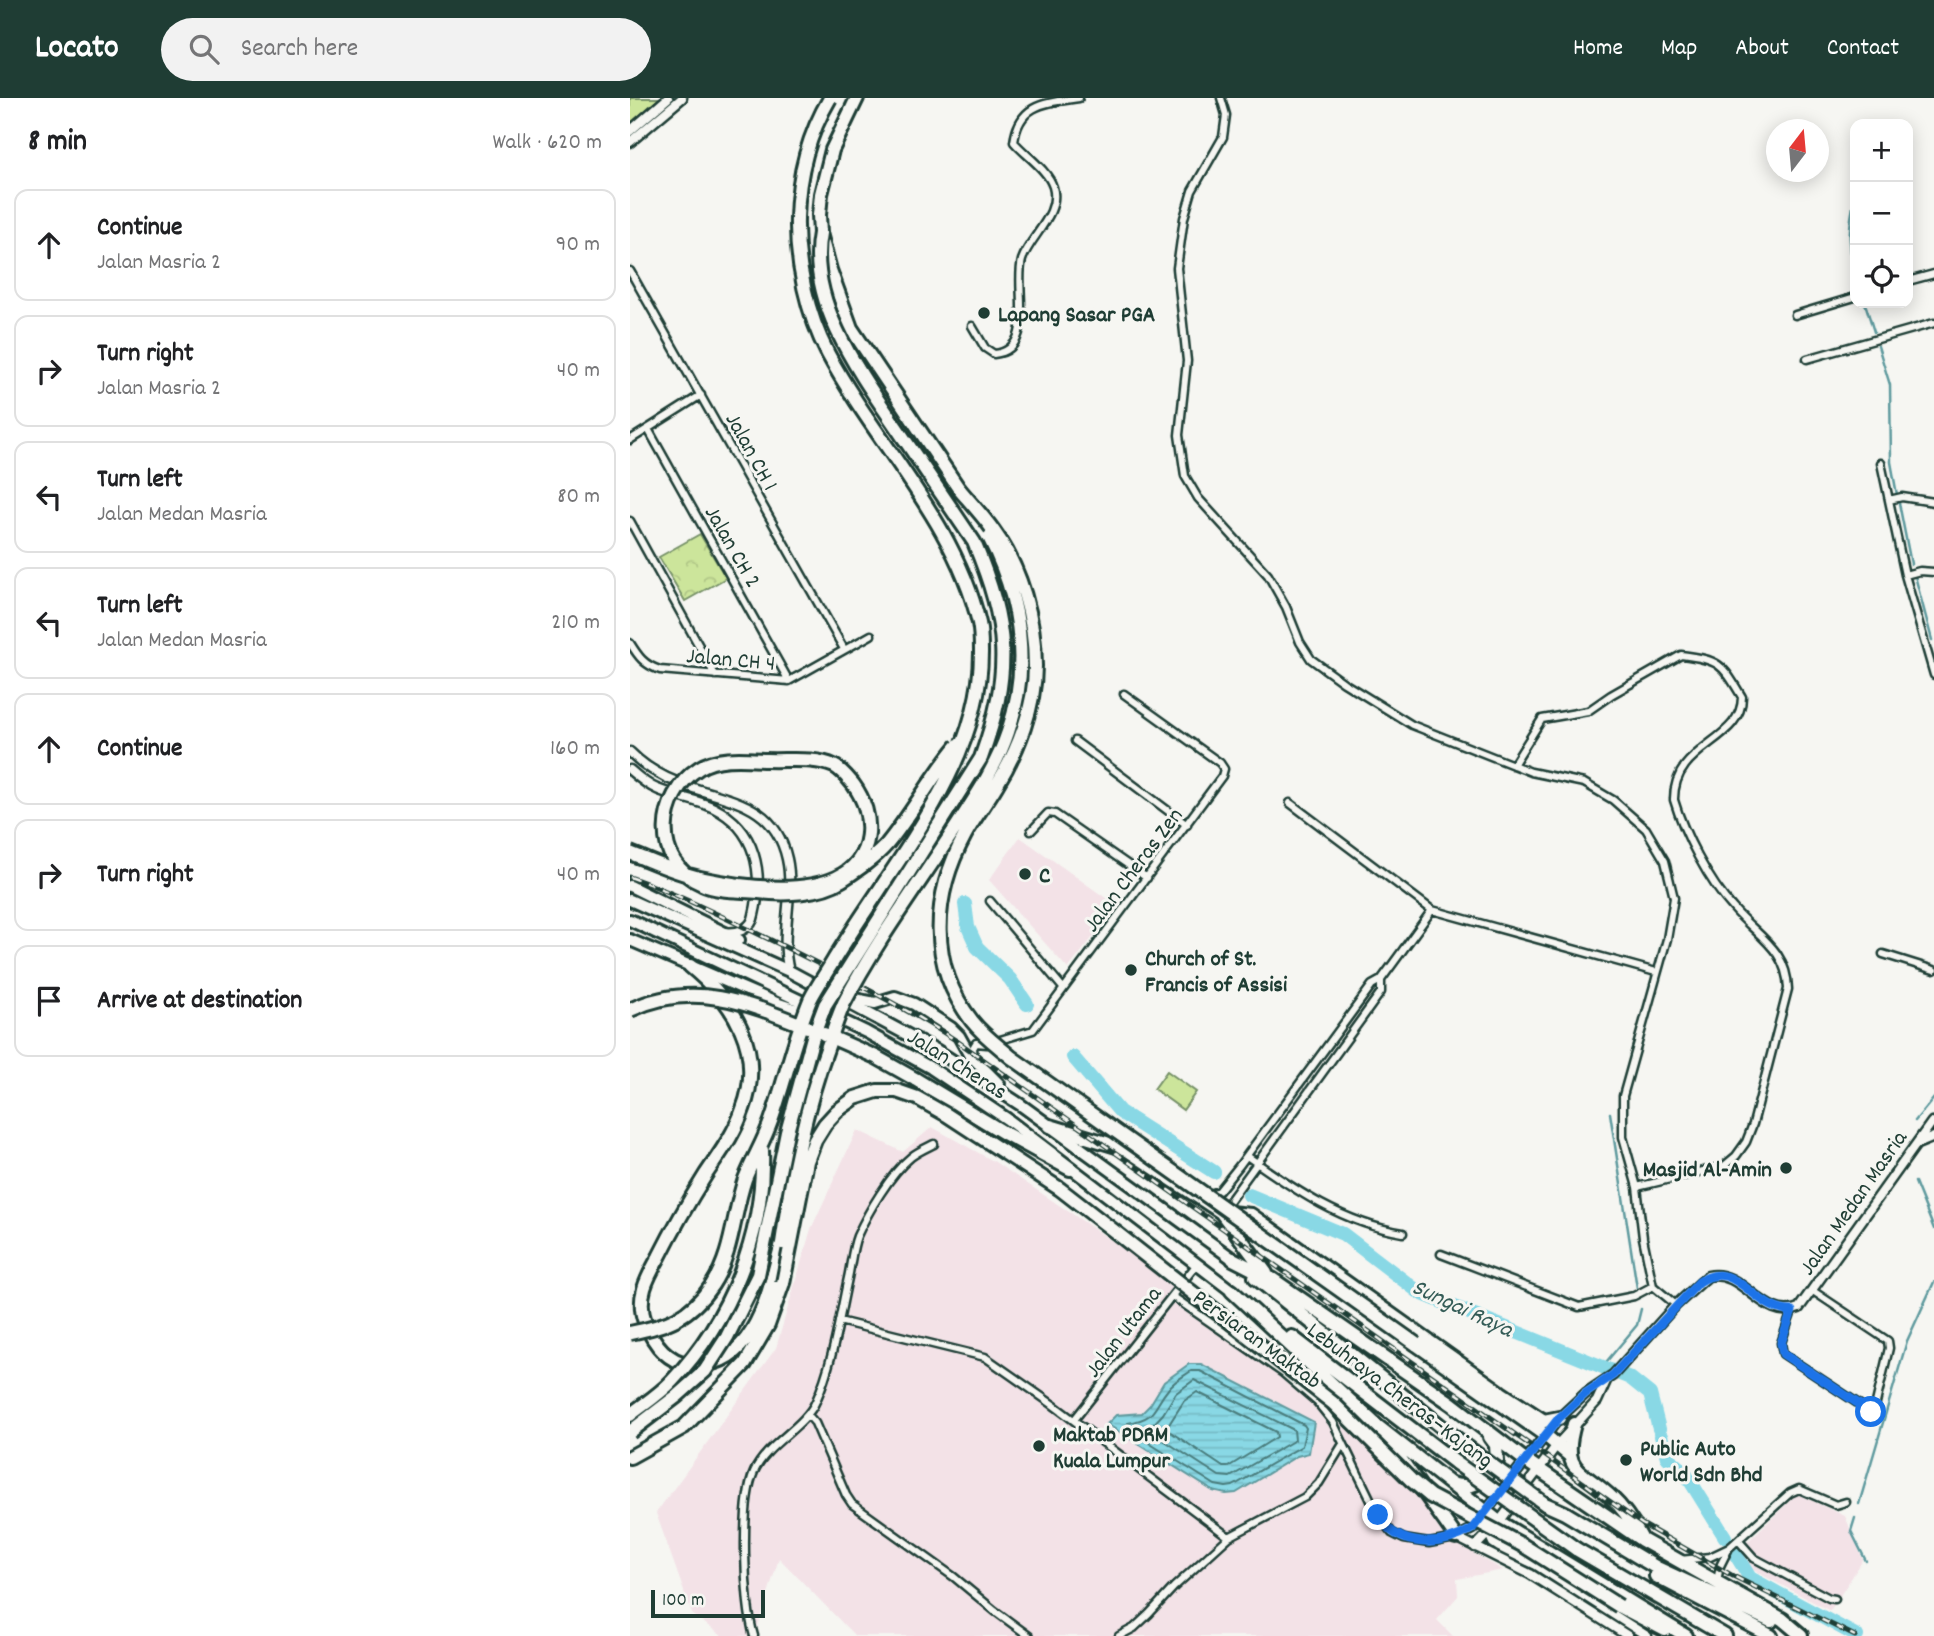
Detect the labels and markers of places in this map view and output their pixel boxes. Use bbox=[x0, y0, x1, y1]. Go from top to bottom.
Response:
place label: Lapang Sasar PGA bbox=[998, 300, 1155, 333]
marker: Lapang Sasar PGA bbox=[976, 305, 992, 321]
place label: C bbox=[1039, 861, 1051, 894]
marker: C bbox=[1017, 866, 1033, 882]
place label: Church of St. Francis of Assisi bbox=[1145, 944, 1288, 1003]
marker: Church of St. Francis of Assisi bbox=[1123, 962, 1139, 978]
place label: Masjid Al-Amin bbox=[1643, 1155, 1772, 1188]
marker: Masjid Al-Amin bbox=[1778, 1160, 1794, 1176]
place label: Maktab PDRM Kuala Lumpur bbox=[1053, 1420, 1170, 1479]
place label: Public Auto World Sdn Bhd bbox=[1640, 1434, 1763, 1493]
marker: Maktab PDRM Kuala Lumpur bbox=[1031, 1438, 1047, 1454]
marker: Public Auto World Sdn Bhd bbox=[1618, 1452, 1634, 1468]

